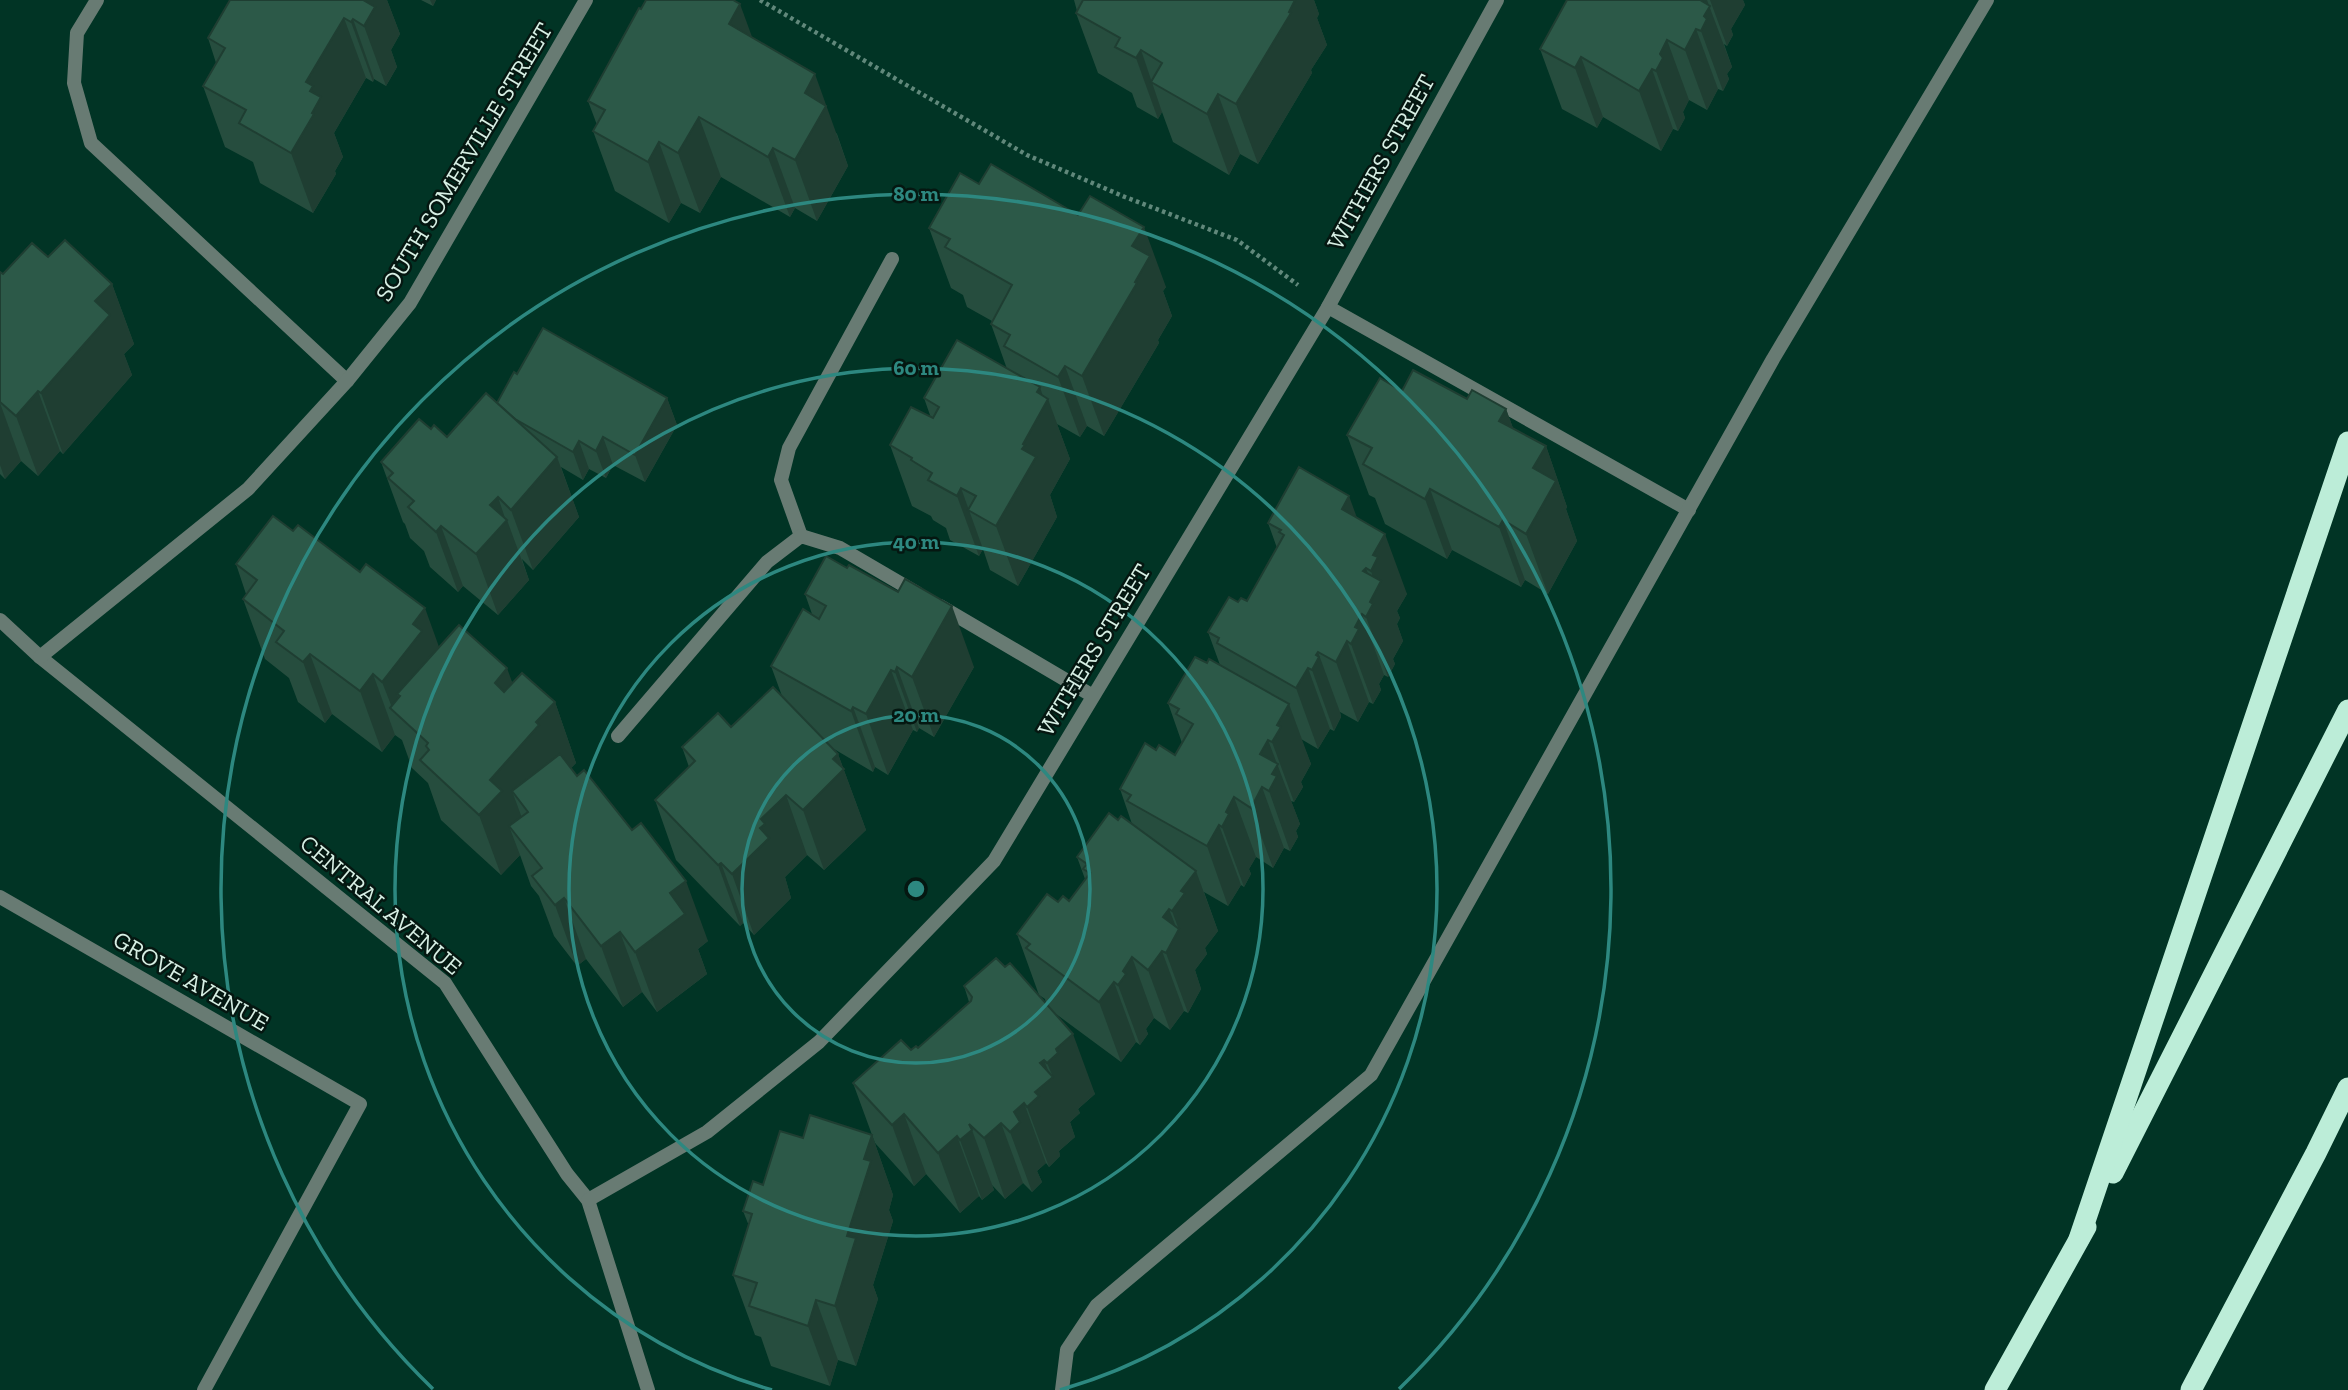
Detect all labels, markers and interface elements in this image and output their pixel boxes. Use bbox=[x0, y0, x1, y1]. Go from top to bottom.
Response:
street label: SOUTH SOMERVILLE STREET bbox=[369, 17, 558, 306]
street label: WITHERS STREET bbox=[1320, 69, 1441, 254]
text: 80 m bbox=[893, 181, 939, 206]
text: 60 m bbox=[893, 355, 939, 380]
text: 40 m bbox=[893, 529, 940, 554]
street label: WITHERS STREET bbox=[1031, 558, 1157, 741]
text: 20 m bbox=[893, 702, 939, 727]
street label: CENTRAL AVENUE bbox=[294, 828, 468, 981]
centre of rings bbox=[904, 877, 928, 901]
street label: GROVE AVENUE bbox=[108, 924, 274, 1037]

